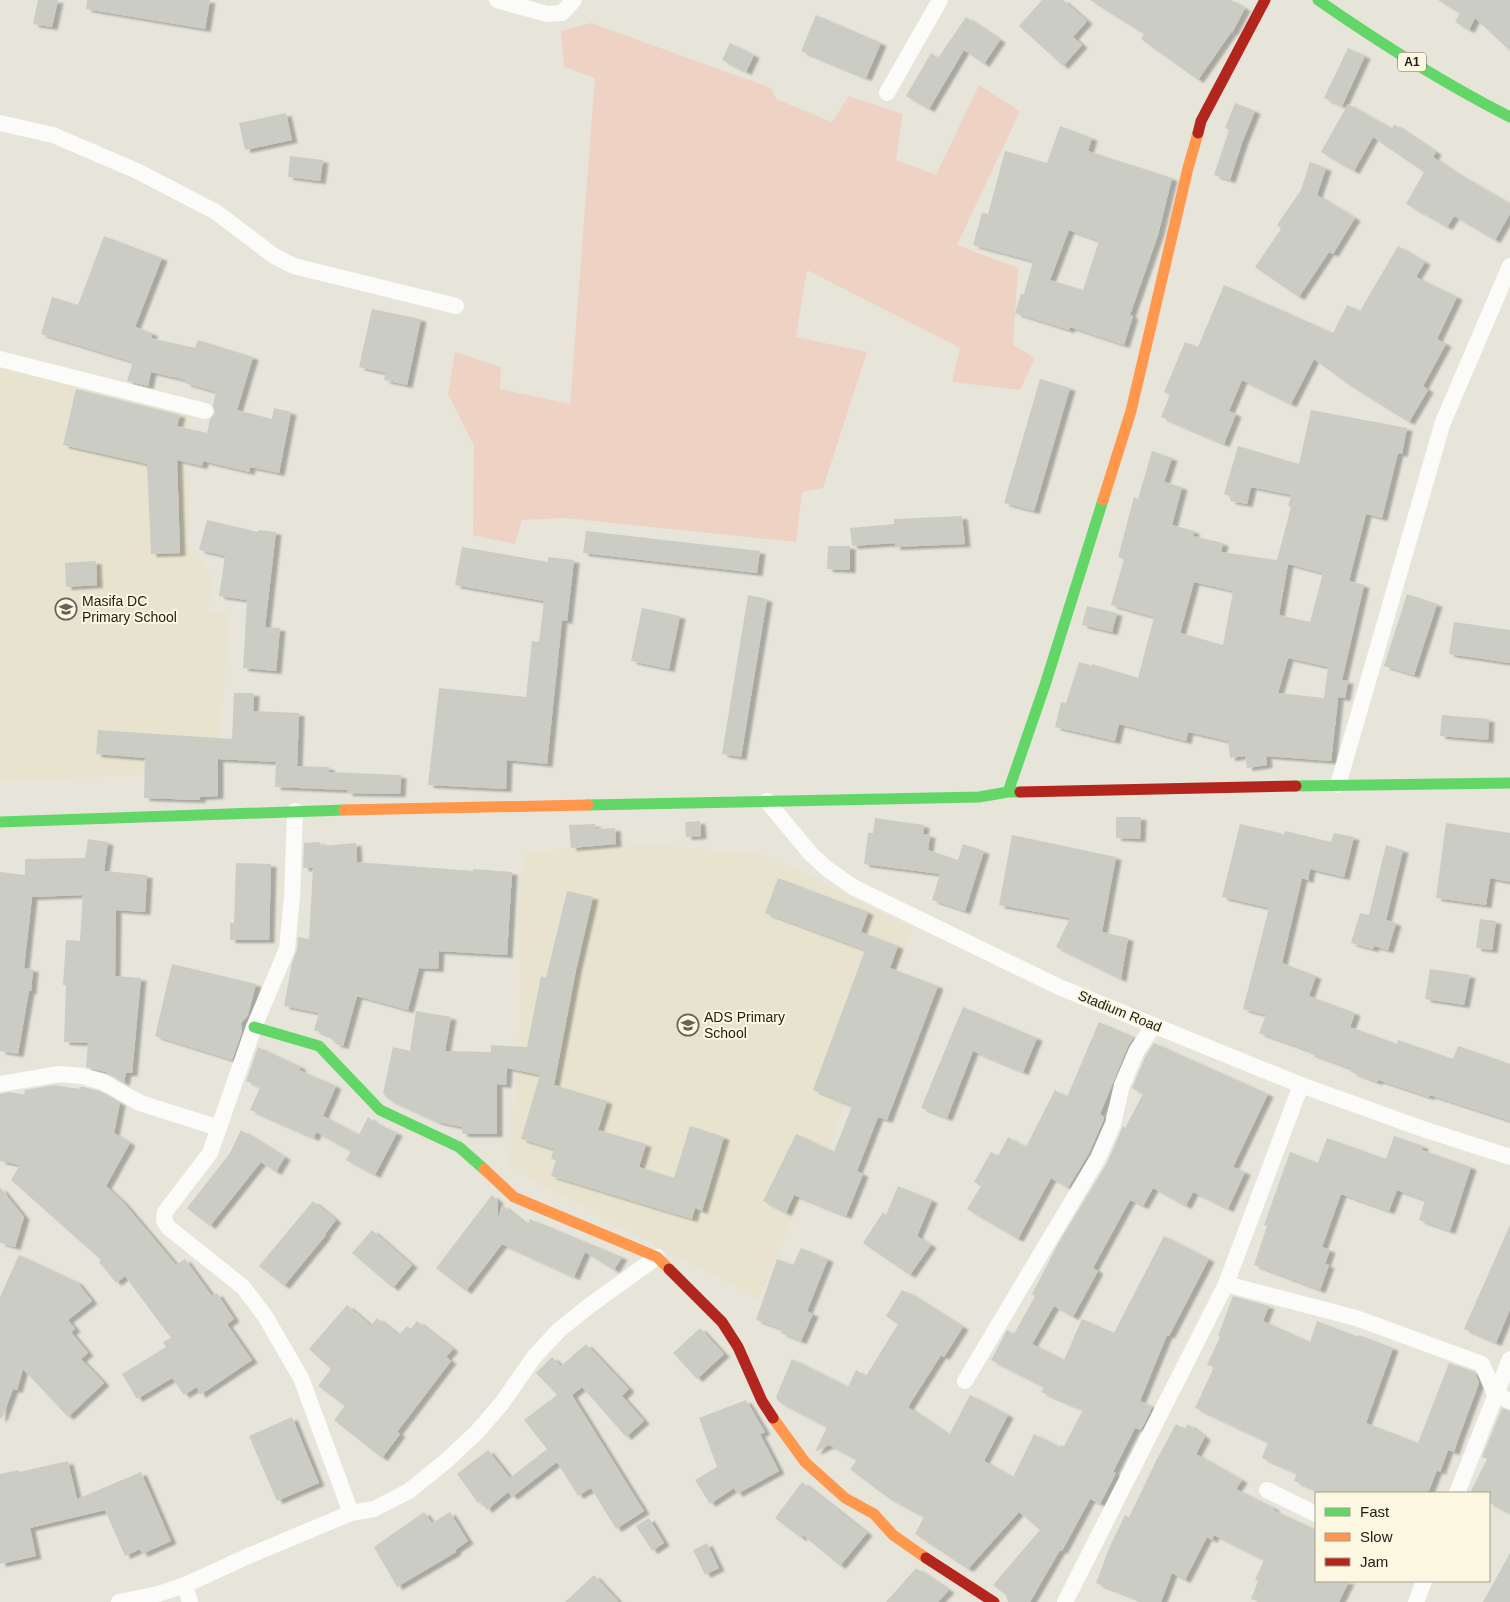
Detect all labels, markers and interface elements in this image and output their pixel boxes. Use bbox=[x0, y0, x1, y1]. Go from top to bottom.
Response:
road number: A1 bbox=[1398, 52, 1426, 72]
place label: Masifa DC Primary School bbox=[82, 593, 177, 625]
school or university icon: Masifa DC Primary School bbox=[54, 597, 78, 621]
street label: Stadium Road bbox=[1076, 987, 1164, 1035]
place label: ADS Primary School bbox=[704, 1009, 785, 1041]
school or university icon: ADS Primary School bbox=[676, 1013, 700, 1037]
legend bbox=[1315, 1492, 1490, 1582]
text: Fast bbox=[1360, 1503, 1390, 1520]
text: Slow bbox=[1360, 1528, 1393, 1545]
text: Jam bbox=[1360, 1553, 1388, 1570]

